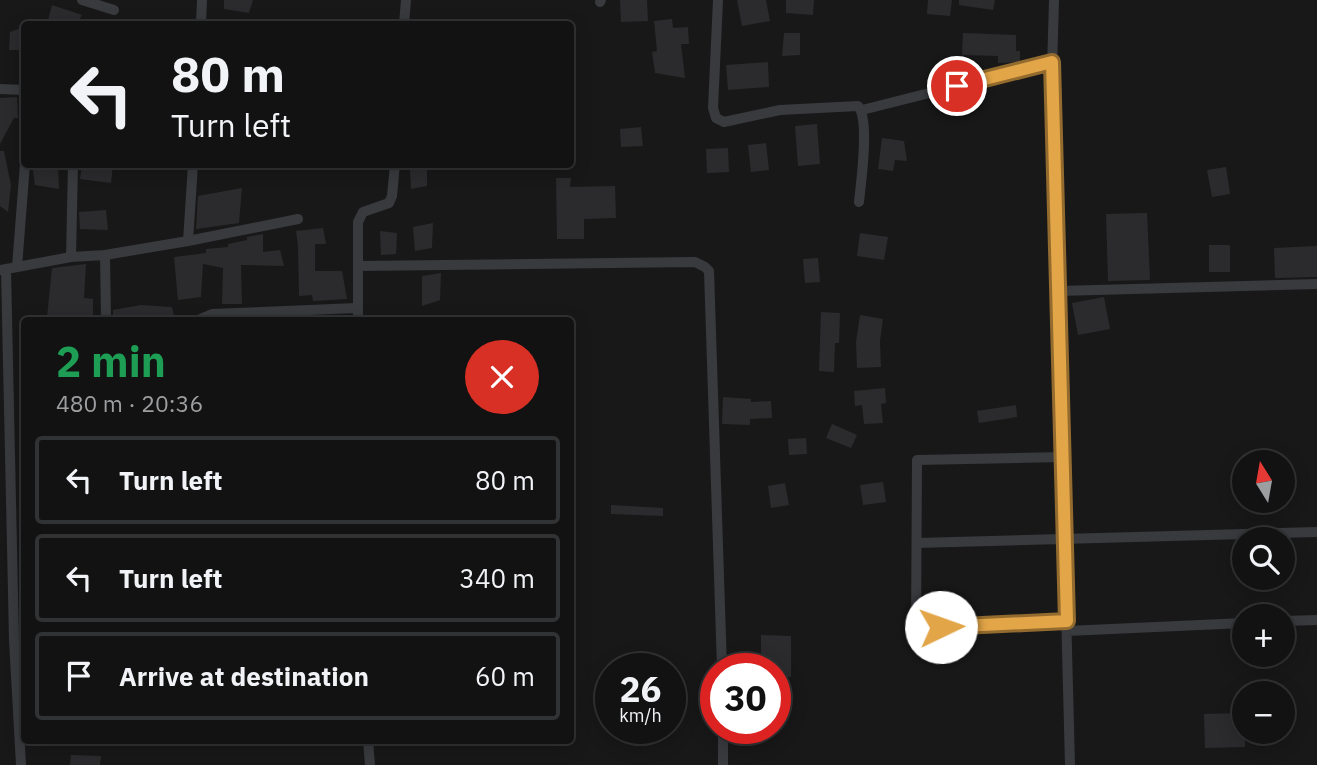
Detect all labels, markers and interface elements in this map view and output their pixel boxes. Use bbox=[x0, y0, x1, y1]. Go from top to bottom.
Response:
text: 80 m bbox=[171, 42, 285, 105]
icon: left bbox=[56, 49, 147, 140]
pin bbox=[927, 56, 987, 116]
icon: arrive bbox=[938, 67, 976, 105]
text: Turn left bbox=[171, 104, 291, 146]
text: 2 min bbox=[56, 334, 166, 389]
button: close bbox=[465, 340, 539, 414]
text: 480 m · 20:36 bbox=[56, 388, 203, 418]
north arrow bbox=[1232, 450, 1295, 513]
map controls bbox=[1232, 450, 1295, 744]
icon: left bbox=[60, 461, 98, 499]
text: Turn left bbox=[119, 463, 222, 497]
text: 80 m bbox=[475, 463, 535, 497]
button: search bbox=[1232, 527, 1295, 590]
icon: left bbox=[60, 559, 98, 597]
text: Turn left bbox=[119, 561, 222, 595]
text: 340 m bbox=[459, 561, 535, 595]
position arrow bbox=[904, 590, 978, 664]
button: + bbox=[1232, 604, 1295, 667]
speed limit sign: 30 bbox=[700, 653, 791, 744]
icon: arrive bbox=[60, 657, 98, 695]
text: Arrive at destination bbox=[119, 659, 369, 693]
text: 60 m bbox=[475, 659, 535, 693]
text: 26 bbox=[619, 666, 662, 712]
button: − bbox=[1232, 681, 1295, 744]
text: km/h bbox=[619, 704, 662, 727]

